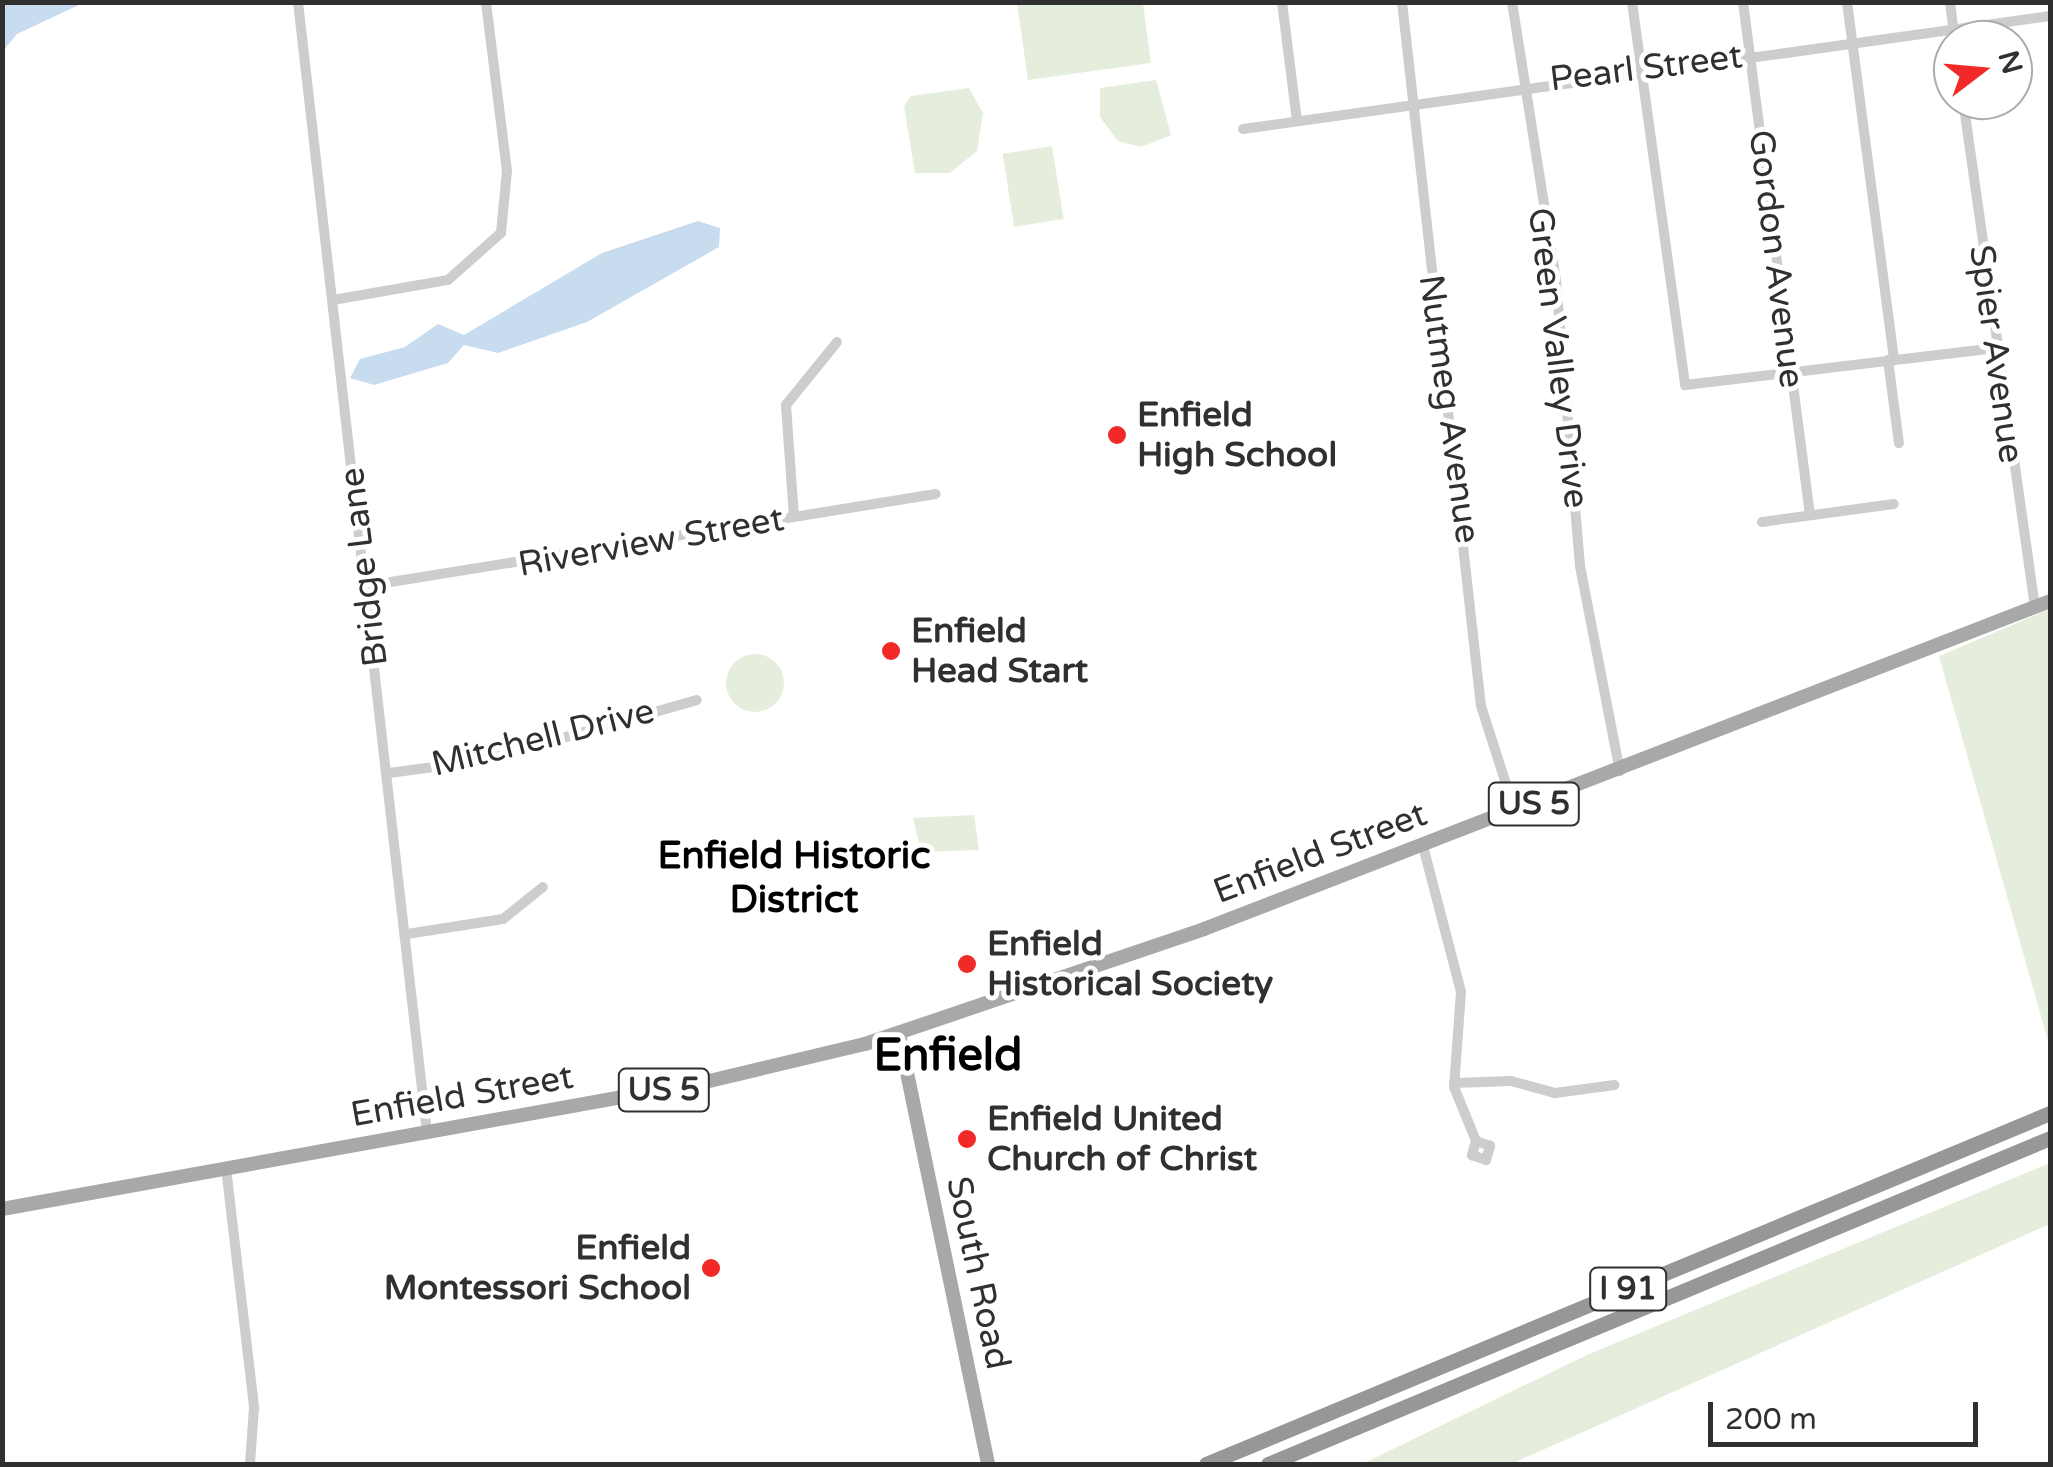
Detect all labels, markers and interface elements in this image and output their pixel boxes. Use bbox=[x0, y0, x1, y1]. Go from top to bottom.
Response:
north arrow bbox=[1933, 20, 2033, 120]
street label: Pearl Street bbox=[1547, 35, 1745, 101]
text: N bbox=[1990, 47, 2029, 78]
street label: Gordon Avenue bbox=[1739, 128, 1813, 390]
street label: Green Valley Drive bbox=[1519, 205, 1597, 511]
street label: Spier Avenue bbox=[1960, 242, 2032, 466]
street label: Nutmeg Avenue bbox=[1409, 272, 1489, 546]
place label: Enfield High School bbox=[1137, 394, 1337, 476]
marker: Enfield High School bbox=[1106, 424, 1128, 446]
street label: Bridge Lane bbox=[331, 465, 397, 669]
street label: Riverview Street bbox=[515, 498, 787, 586]
place label: Enfield Head Start bbox=[911, 610, 1088, 692]
marker: Enfield Head Start bbox=[880, 640, 902, 662]
street label: Mitchell Drive bbox=[427, 690, 659, 786]
road number: US 5 bbox=[1486, 777, 1582, 831]
street label: Enfield Street bbox=[1207, 793, 1433, 913]
district label: Enfield Historic District bbox=[657, 834, 931, 924]
place label: Enfield Historical Society bbox=[987, 923, 1273, 1005]
marker: Enfield Historical Society bbox=[956, 953, 978, 975]
district label: Enfield bbox=[874, 1030, 1022, 1084]
street label: Enfield Street bbox=[348, 1056, 576, 1136]
road number: US 5 bbox=[616, 1063, 712, 1117]
place label: Enfield United Church of Christ bbox=[987, 1098, 1257, 1180]
marker: Enfield United Church of Christ bbox=[956, 1128, 978, 1150]
street label: South Road bbox=[937, 1173, 1019, 1373]
place label: Enfield Montessori School bbox=[384, 1227, 691, 1309]
marker: Enfield Montessori School bbox=[700, 1257, 722, 1279]
road number: I 91 bbox=[1588, 1262, 1668, 1316]
scale bar bbox=[1713, 1382, 1983, 1444]
text: 200 m bbox=[1725, 1401, 1817, 1438]

